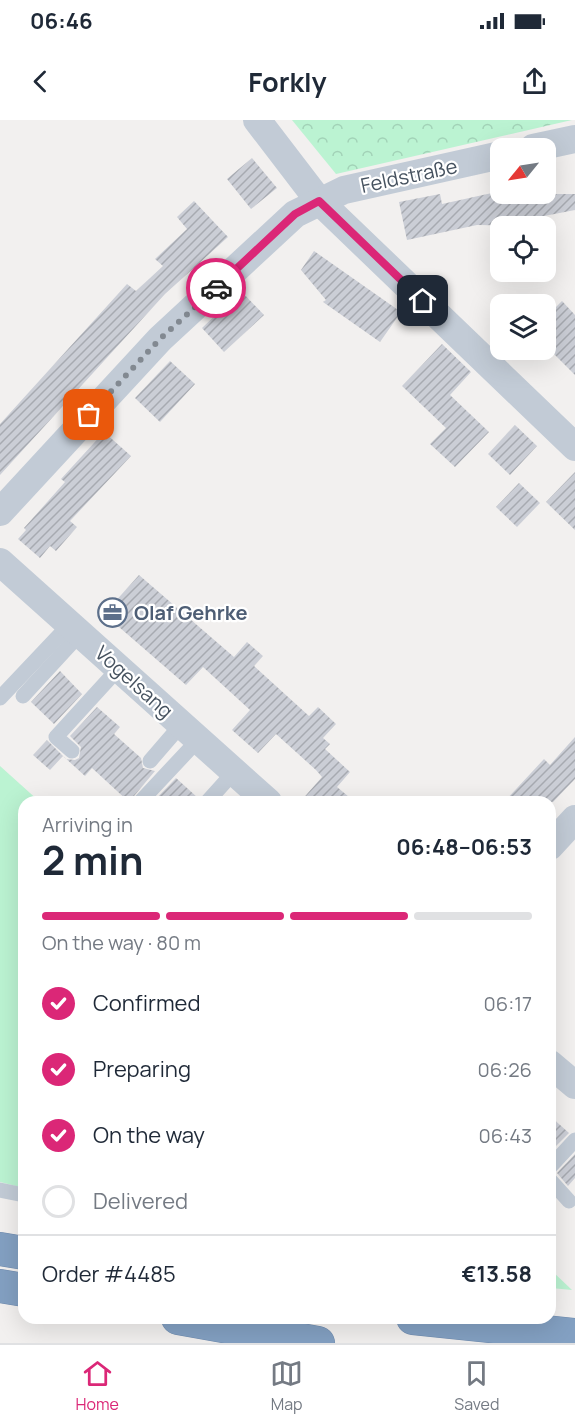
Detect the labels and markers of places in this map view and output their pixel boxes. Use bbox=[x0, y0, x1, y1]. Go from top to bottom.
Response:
pin bbox=[397, 275, 448, 326]
pin bbox=[63, 389, 114, 440]
office icon: Olaf Gehrke bbox=[97, 597, 129, 629]
place label: Olaf Gehrke bbox=[134, 599, 247, 626]

